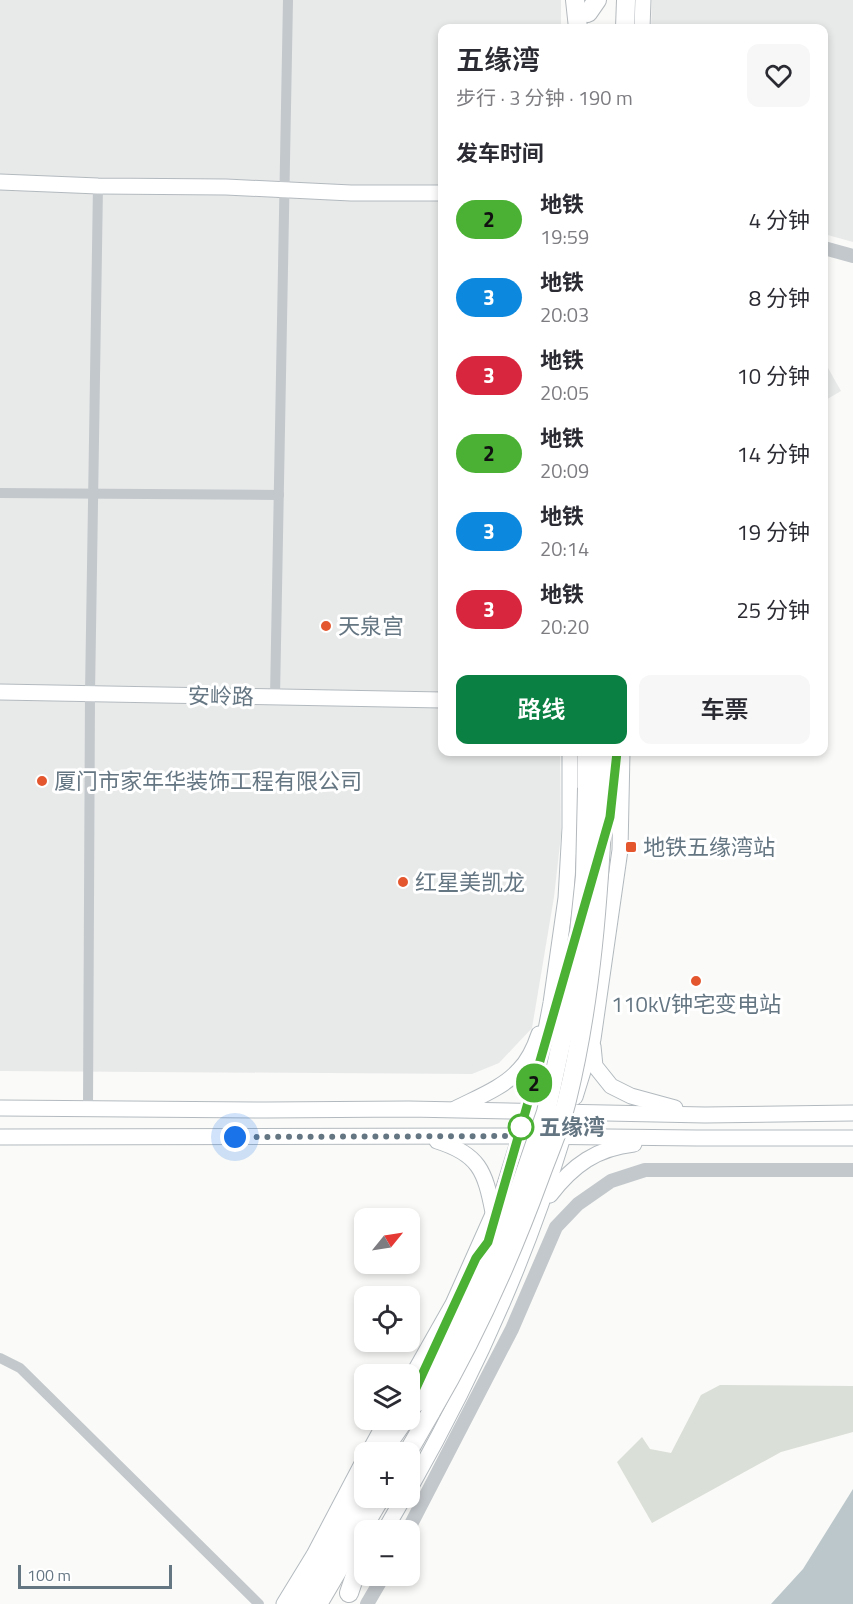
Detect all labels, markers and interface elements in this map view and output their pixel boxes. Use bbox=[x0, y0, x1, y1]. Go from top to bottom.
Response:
text: 五缘湾 bbox=[456, 38, 540, 81]
button: heart bbox=[747, 44, 810, 107]
text: 步行 · 3 分钟 · 190 m bbox=[456, 82, 633, 113]
text: 发车时间 bbox=[456, 136, 544, 170]
text: 地铁 bbox=[540, 187, 584, 221]
text: 2 bbox=[483, 203, 495, 235]
text: 4 分钟 bbox=[749, 203, 810, 237]
text: 19:59 bbox=[540, 221, 589, 252]
text: 地铁 bbox=[540, 265, 584, 299]
text: 3 bbox=[483, 281, 495, 313]
text: 8 分钟 bbox=[749, 281, 810, 315]
text: 20:03 bbox=[540, 299, 589, 330]
text: 地铁 bbox=[540, 343, 584, 377]
text: 3 bbox=[483, 359, 495, 391]
text: 10 分钟 bbox=[737, 359, 810, 393]
text: 20:05 bbox=[540, 377, 589, 408]
text: 地铁 bbox=[540, 421, 584, 455]
text: 2 bbox=[483, 437, 495, 469]
text: 14 分钟 bbox=[737, 437, 810, 471]
text: 20:09 bbox=[540, 455, 589, 486]
text: 地铁 bbox=[540, 499, 584, 533]
text: 3 bbox=[483, 515, 495, 547]
text: 19 分钟 bbox=[737, 515, 810, 549]
text: 20:14 bbox=[540, 533, 589, 564]
text: 地铁 bbox=[540, 577, 584, 611]
text: 3 bbox=[483, 593, 495, 625]
text: 25 分钟 bbox=[737, 593, 810, 627]
place label: 天泉宫 bbox=[338, 609, 404, 643]
text: 20:20 bbox=[540, 611, 589, 642]
marker: 天泉宫 bbox=[319, 619, 333, 633]
button: 路线 bbox=[456, 675, 627, 744]
button: 车票 bbox=[639, 675, 810, 744]
street label: 安岭路 bbox=[188, 678, 254, 714]
place label: 厦门市家年华装饰工程有限公司 bbox=[54, 764, 362, 798]
marker: 厦门市家年华装饰工程有限公司 bbox=[35, 774, 49, 788]
place label: 地铁五缘湾站 bbox=[643, 830, 775, 864]
marker: 地铁五缘湾站 bbox=[624, 840, 638, 854]
place label: 红星美凯龙 bbox=[415, 865, 525, 899]
marker: 红星美凯龙 bbox=[396, 875, 410, 889]
marker: 110kV钟宅变电站 bbox=[689, 974, 703, 988]
place label: 110kV钟宅变电站 bbox=[611, 987, 781, 1021]
line badge: 2 bbox=[514, 1064, 554, 1102]
text: 2 bbox=[528, 1067, 540, 1099]
place label: 五缘湾 bbox=[539, 1110, 605, 1144]
marker: 五缘湾 bbox=[508, 1114, 534, 1140]
your location bbox=[220, 1122, 250, 1152]
north arrow bbox=[354, 1208, 420, 1274]
map controls bbox=[354, 1208, 420, 1586]
button: locate bbox=[354, 1286, 420, 1352]
button: layers bbox=[354, 1364, 420, 1430]
button: + bbox=[354, 1442, 420, 1508]
button: − bbox=[354, 1520, 420, 1586]
scale bar bbox=[18, 1562, 172, 1590]
text: 100 m bbox=[27, 1563, 71, 1587]

